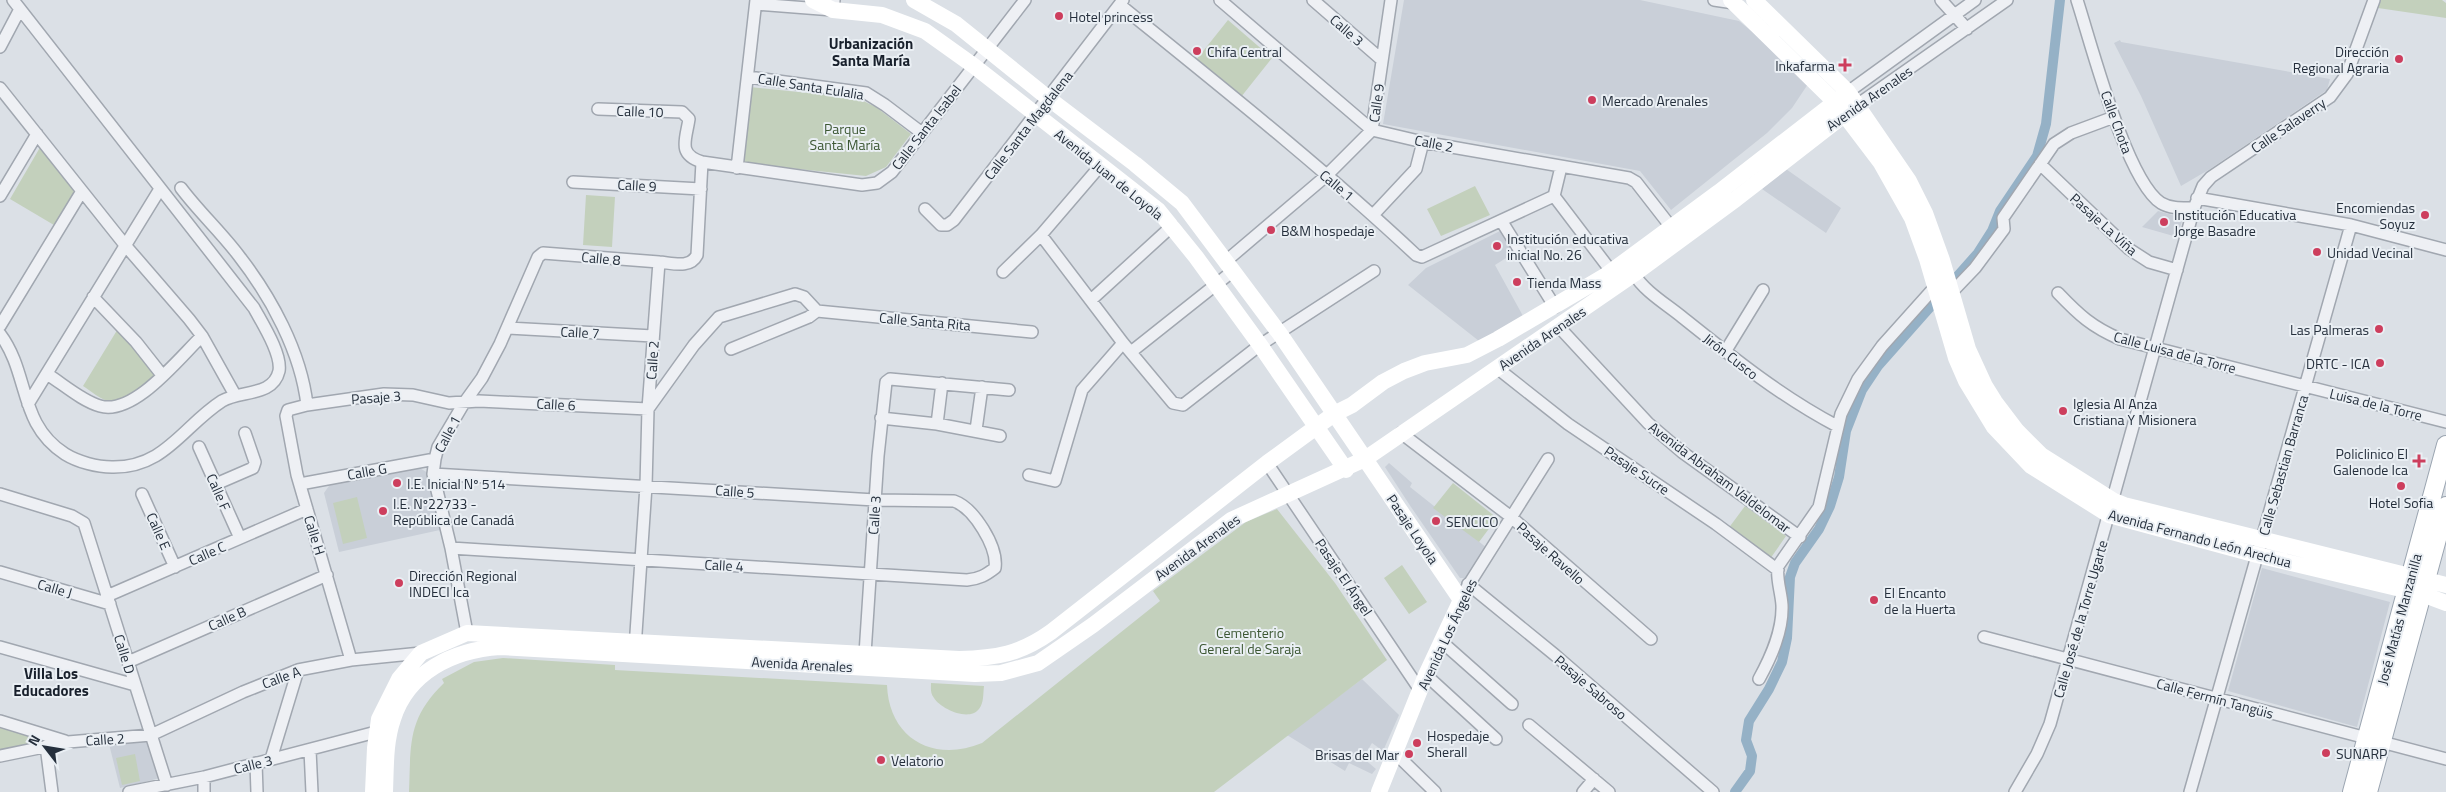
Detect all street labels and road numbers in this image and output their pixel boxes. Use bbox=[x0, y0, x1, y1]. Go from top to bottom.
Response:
street label: Calle 3 bbox=[1325, 9, 1369, 51]
street label: Avenida Arenales bbox=[1821, 60, 1917, 136]
street label: Calle Santa Magdalena bbox=[979, 66, 1077, 184]
street label: Calle Santa Eulalia bbox=[757, 67, 865, 105]
street label: Calle Santa Isabel bbox=[886, 80, 966, 174]
street label: Calle 9 bbox=[1363, 82, 1389, 124]
street label: Calle Chota bbox=[2096, 88, 2138, 156]
street label: Calle Salaverry bbox=[2246, 92, 2330, 158]
street label: Calle 10 bbox=[616, 100, 664, 122]
street label: Avenida Juan de Loyola bbox=[1050, 123, 1168, 225]
street label: Calle 2 bbox=[1413, 129, 1455, 157]
street label: Calle 1 bbox=[1315, 164, 1359, 206]
street label: Calle 9 bbox=[617, 173, 657, 197]
street label: Pasaje La Viña bbox=[2066, 188, 2142, 260]
street label: Calle 8 bbox=[581, 246, 622, 270]
street label: Avenida Arenales bbox=[1494, 301, 1590, 375]
street label: Calle Santa Rita bbox=[878, 307, 972, 335]
street label: Calle 7 bbox=[560, 320, 600, 344]
street label: Calle Luisa de la Torre bbox=[2111, 326, 2239, 378]
street label: Jirón Cusco bbox=[1699, 328, 1763, 384]
street label: Calle 2 bbox=[640, 340, 664, 380]
street label: Luisa de la Torre bbox=[2327, 382, 2425, 426]
street label: Pasaje 3 bbox=[350, 385, 402, 409]
street label: Calle 6 bbox=[536, 392, 576, 416]
street label: Calle Sebastian Barranca bbox=[2253, 392, 2313, 538]
street label: Calle 1 bbox=[429, 412, 465, 456]
street label: Avenida Abraham Valdelomar bbox=[1644, 416, 1796, 538]
street label: Pasaje Sucre bbox=[1600, 440, 1674, 500]
street label: Calle G bbox=[346, 457, 388, 485]
street label: Calle F bbox=[202, 470, 236, 514]
street label: Calle 5 bbox=[715, 479, 755, 503]
street label: Pasaje Loyola bbox=[1382, 490, 1444, 568]
street label: Calle 3 bbox=[862, 495, 886, 535]
street label: Avenida Fernando León Arechua bbox=[2106, 503, 2294, 573]
street label: Calle E bbox=[141, 509, 177, 553]
street label: Avenida Arenales bbox=[1150, 509, 1244, 585]
street label: Calle H bbox=[299, 512, 331, 558]
street label: Pasaje Ravello bbox=[1512, 517, 1590, 589]
street label: Pasaje El Ángel bbox=[1310, 534, 1378, 620]
street label: Calle C bbox=[185, 535, 229, 570]
street label: Calle José de la Torre Ugarte bbox=[2047, 538, 2113, 700]
street label: José Matías Manzanilla bbox=[2371, 551, 2427, 687]
street label: Calle 4 bbox=[704, 553, 744, 577]
street label: Calle J bbox=[35, 573, 75, 603]
street label: Avenida Los Ángeles bbox=[1412, 575, 1482, 693]
street label: Calle B bbox=[205, 600, 249, 636]
street label: Calle D bbox=[109, 632, 141, 676]
street label: Pasaje Sabroso bbox=[1550, 650, 1632, 724]
street label: Avenida Arenales bbox=[751, 651, 853, 677]
street label: Calle A bbox=[259, 660, 304, 694]
street label: Calle Fermín Tangüis bbox=[2154, 672, 2276, 724]
street label: Calle 2 bbox=[85, 727, 125, 751]
street label: Calle 3 bbox=[231, 749, 275, 779]

